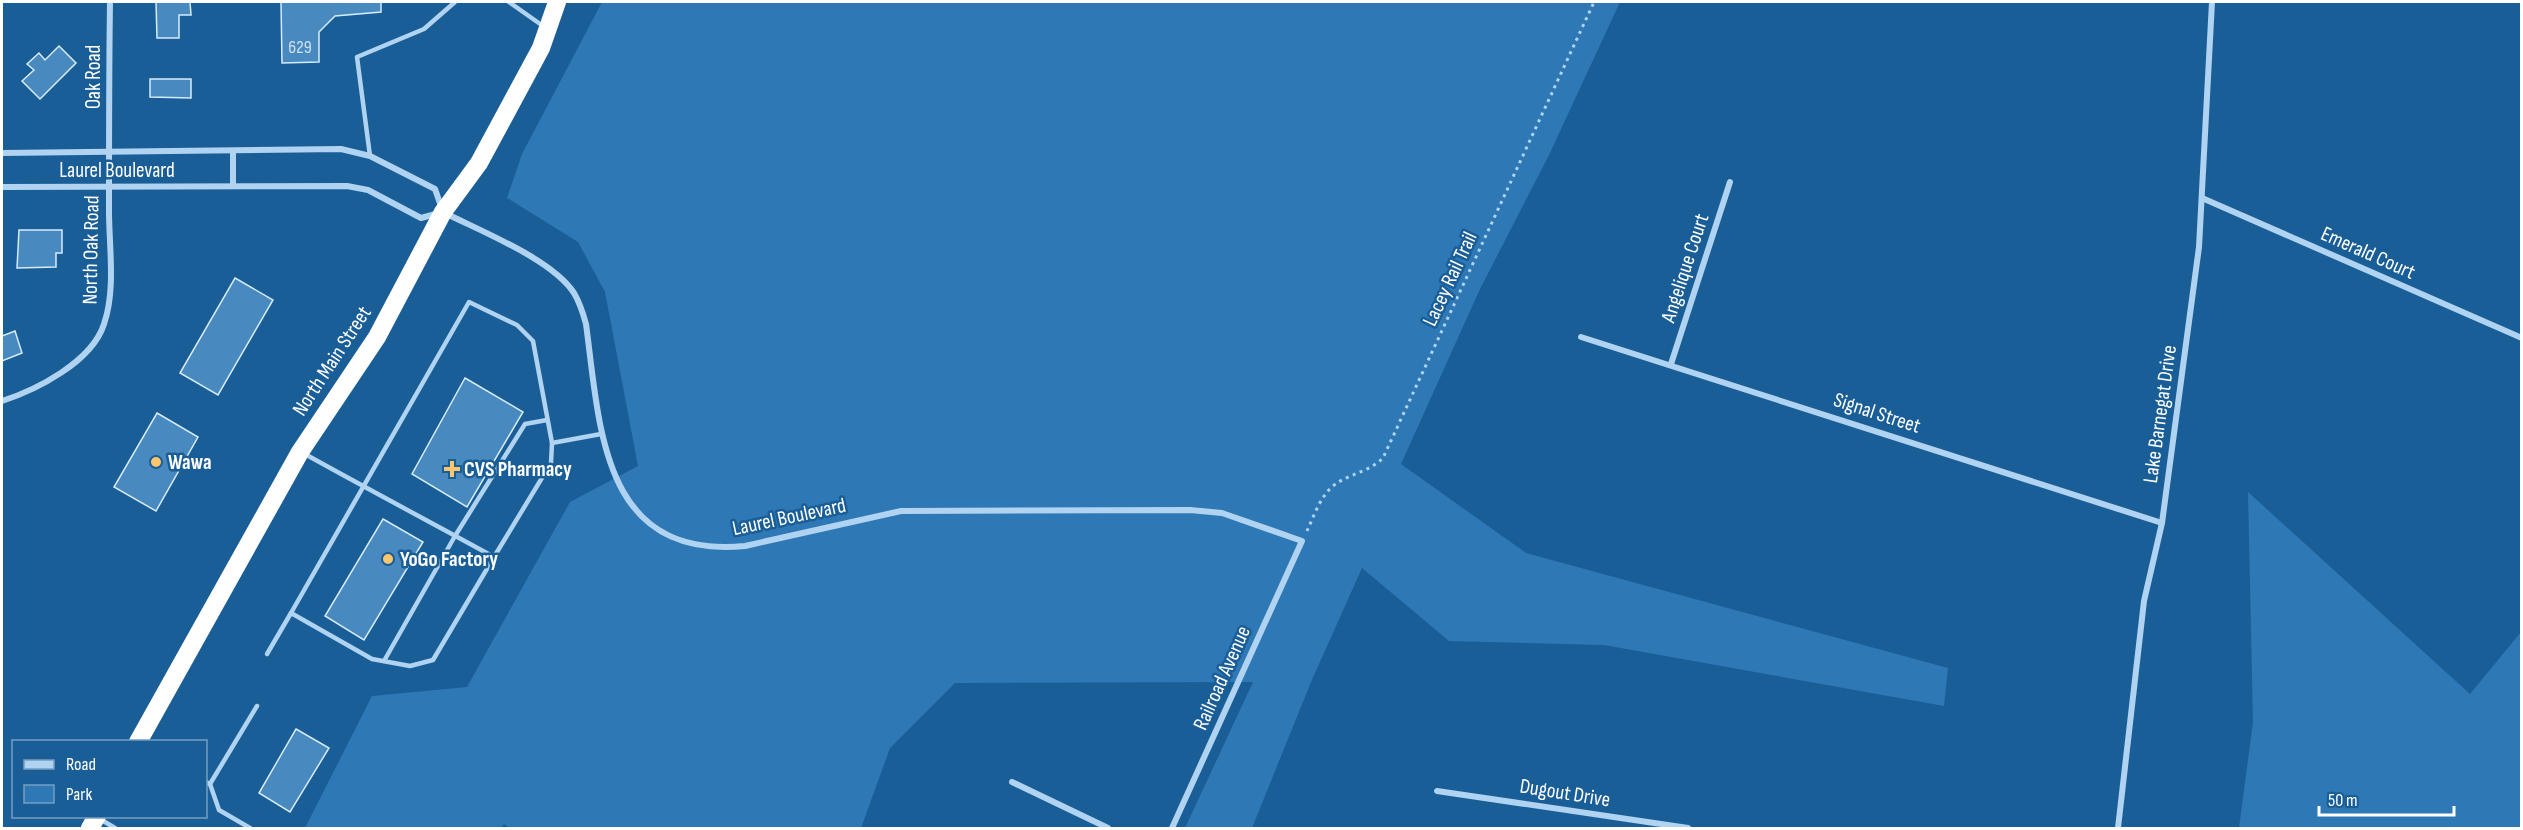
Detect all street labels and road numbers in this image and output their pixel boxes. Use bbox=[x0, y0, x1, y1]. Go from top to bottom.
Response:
street label: Oak Road bbox=[81, 45, 106, 109]
street label: Laurel Boulevard bbox=[59, 158, 175, 183]
street label: North Oak Road bbox=[78, 195, 104, 305]
street label: Angelique Court bbox=[1655, 210, 1714, 326]
street label: Emerald Court bbox=[2317, 221, 2419, 285]
street label: Lacey Rail Trail bbox=[1417, 228, 1483, 330]
street label: North Main Street bbox=[287, 302, 377, 420]
street label: Lake Barnegat Drive bbox=[2138, 343, 2182, 485]
street label: Signal Street bbox=[1830, 387, 1924, 439]
street label: Laurel Boulevard bbox=[730, 493, 848, 541]
street label: Railroad Avenue bbox=[1188, 622, 1256, 734]
street label: Dugout Drive bbox=[1518, 774, 1612, 812]

